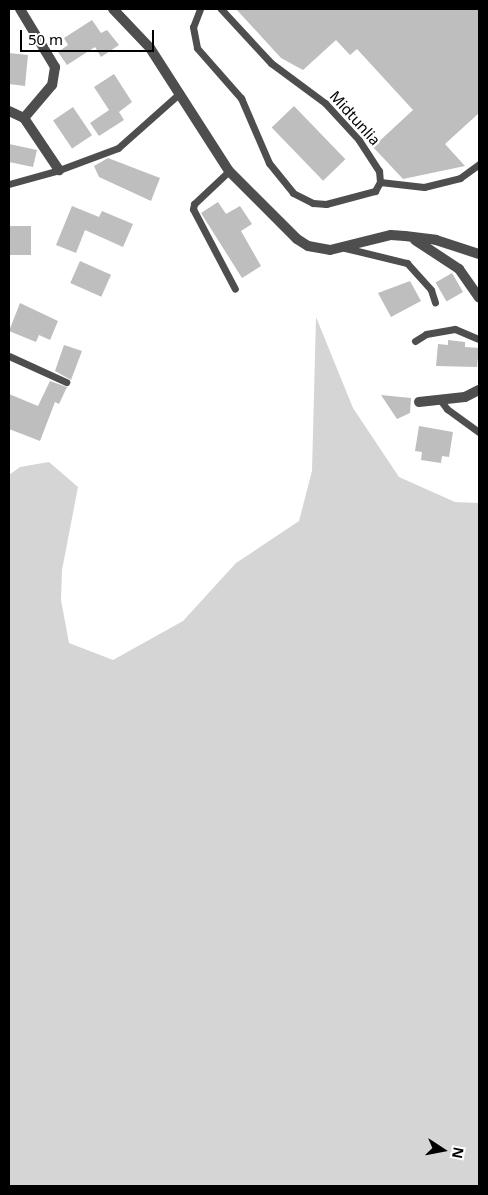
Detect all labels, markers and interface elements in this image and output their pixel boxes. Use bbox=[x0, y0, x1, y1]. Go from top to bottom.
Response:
scale bar bbox=[22, 20, 156, 52]
text: 50 m bbox=[28, 29, 63, 49]
street label: Midtunlia bbox=[326, 87, 384, 149]
north arrow bbox=[418, 1125, 468, 1175]
text: N bbox=[448, 1146, 469, 1160]

